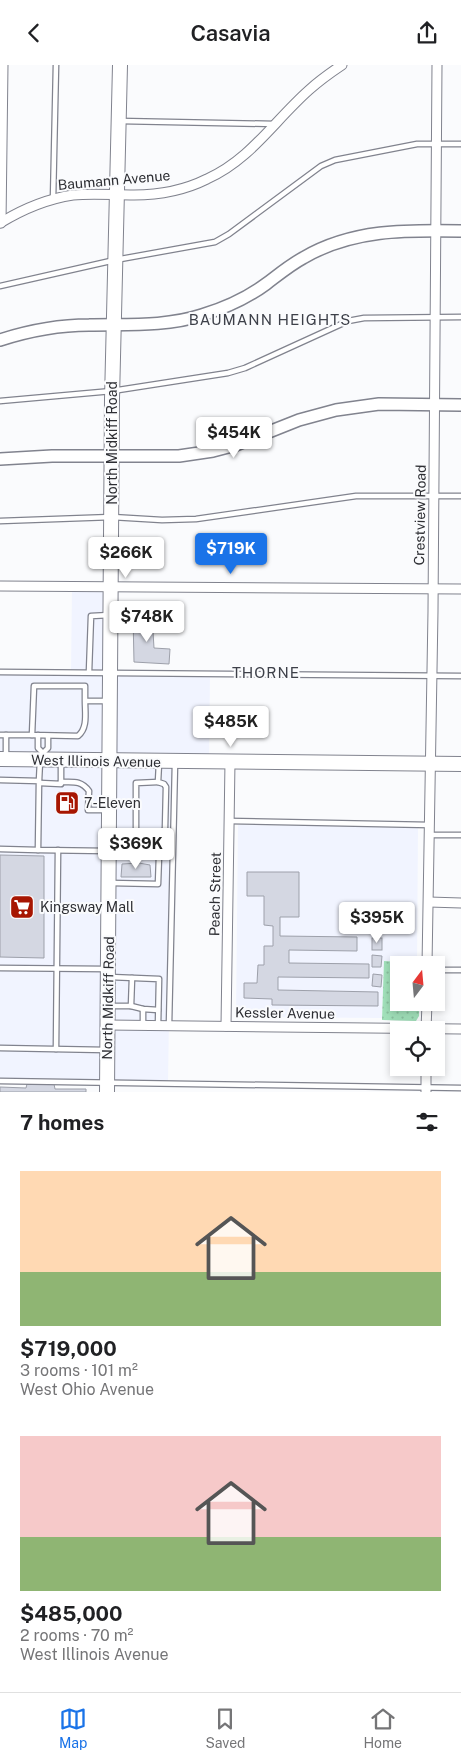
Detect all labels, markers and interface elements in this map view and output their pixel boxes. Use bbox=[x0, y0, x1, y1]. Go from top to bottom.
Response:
icon: back bbox=[20, 19, 48, 47]
icon: share bbox=[413, 19, 441, 47]
text: Casavia bbox=[190, 20, 271, 46]
street label: Baumann Avenue bbox=[57, 167, 171, 193]
district label: BAUMANN HEIGHTS bbox=[189, 311, 351, 328]
street label: North Midkiff Road bbox=[104, 381, 120, 505]
pin: $454K bbox=[199, 417, 269, 459]
text: $454K bbox=[207, 423, 261, 442]
street label: Crestview Road bbox=[411, 464, 429, 566]
pin: $719K bbox=[196, 533, 266, 575]
pin: $266K bbox=[91, 537, 161, 579]
text: $719K bbox=[206, 539, 256, 558]
text: $266K bbox=[99, 543, 153, 562]
pin: $748K bbox=[112, 601, 182, 643]
text: $748K bbox=[120, 607, 174, 626]
district label: THORNE bbox=[232, 664, 300, 681]
pin: $485K bbox=[196, 705, 266, 748]
text: $485K bbox=[204, 712, 258, 731]
street label: West Illinois Avenue bbox=[31, 752, 161, 770]
fuel station icon: 7-Eleven bbox=[54, 790, 80, 816]
place label: 7-Eleven bbox=[84, 795, 141, 811]
pin: $369K bbox=[101, 827, 171, 870]
text: $369K bbox=[109, 834, 163, 853]
street label: Peach Street bbox=[206, 852, 224, 936]
supermarket icon: Kingsway Mall bbox=[9, 894, 35, 920]
place label: Kingsway Mall bbox=[40, 899, 134, 915]
pin: $395K bbox=[342, 901, 412, 944]
text: $395K bbox=[350, 908, 404, 927]
street label: North Midkiff Road bbox=[99, 936, 117, 1060]
north arrow bbox=[390, 956, 445, 1011]
map controls bbox=[390, 956, 445, 1076]
street label: Kessler Avenue bbox=[235, 1004, 335, 1022]
button: locate bbox=[390, 1021, 445, 1076]
icon: filters bbox=[413, 1108, 441, 1136]
text: 7 homes bbox=[20, 1110, 104, 1135]
icon: home bbox=[186, 1203, 276, 1293]
text: $719,000 bbox=[20, 1336, 117, 1361]
text: 3 rooms · 101 m² bbox=[20, 1361, 138, 1380]
text: West Ohio Avenue bbox=[20, 1380, 154, 1399]
icon: home bbox=[186, 1468, 276, 1558]
text: $485,000 bbox=[20, 1601, 123, 1626]
text: 2 rooms · 70 m² bbox=[20, 1626, 133, 1645]
text: West Illinois Avenue bbox=[20, 1645, 169, 1664]
tab: Map bbox=[59, 1705, 87, 1751]
tab: Saved bbox=[205, 1705, 245, 1751]
tab: Home bbox=[363, 1705, 402, 1751]

